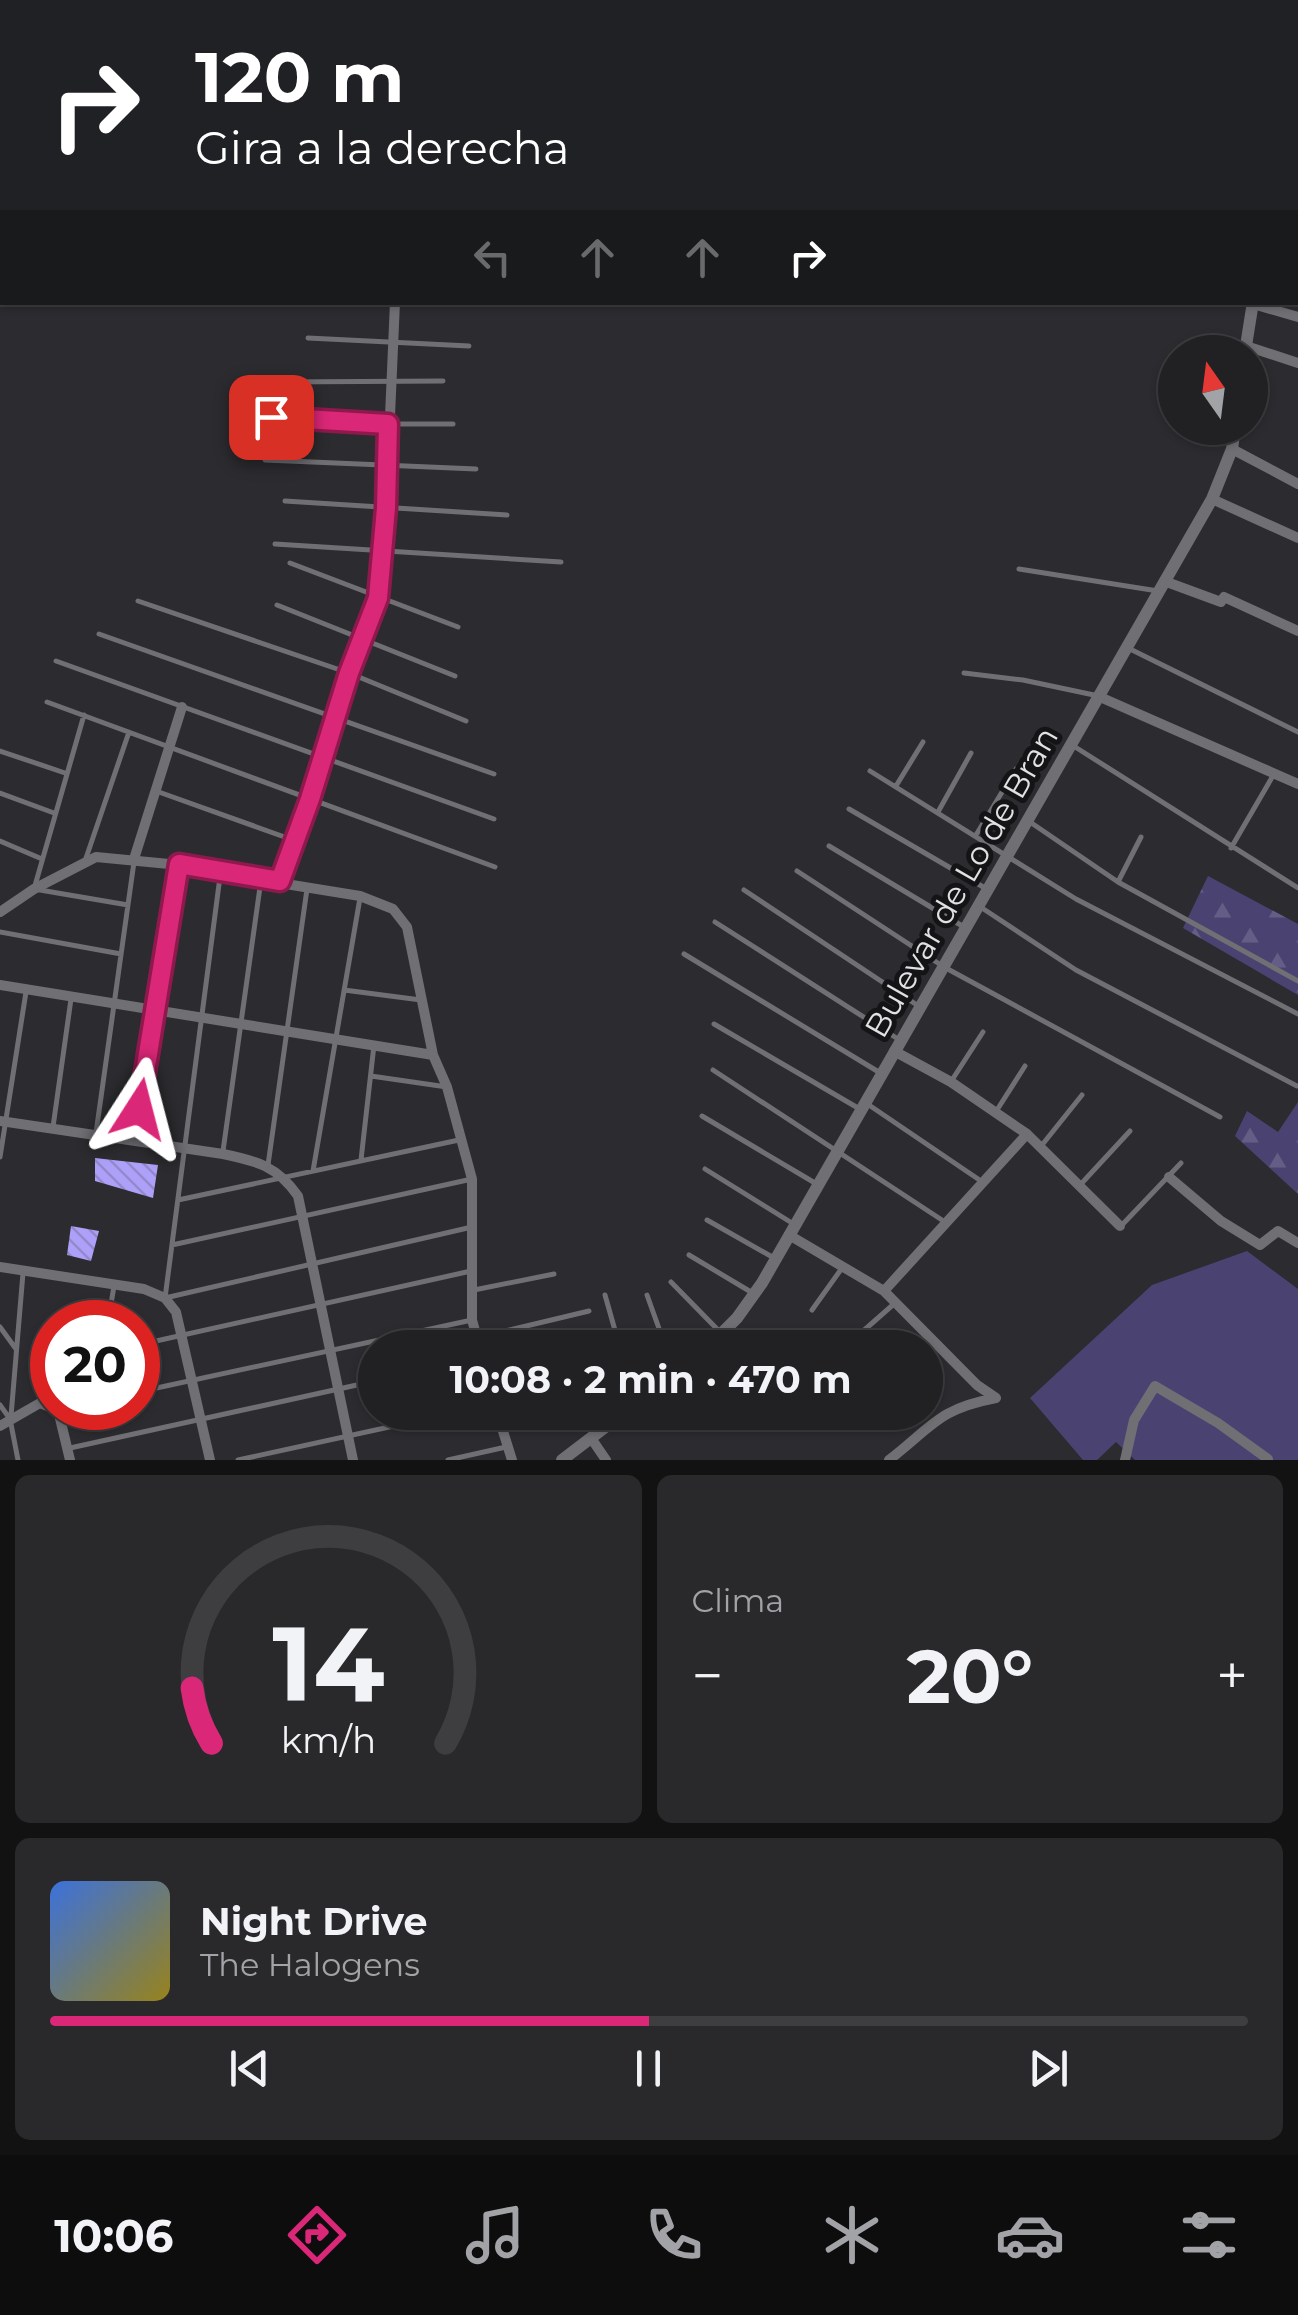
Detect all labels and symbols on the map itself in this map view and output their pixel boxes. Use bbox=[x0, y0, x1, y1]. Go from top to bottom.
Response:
north arrow bbox=[1158, 335, 1268, 445]
pin bbox=[229, 375, 314, 460]
street label: Bulevar de Lo de Bran bbox=[856, 720, 1066, 1044]
position arrow bbox=[87, 1057, 191, 1161]
speed limit sign: 20 bbox=[30, 1300, 160, 1430]

